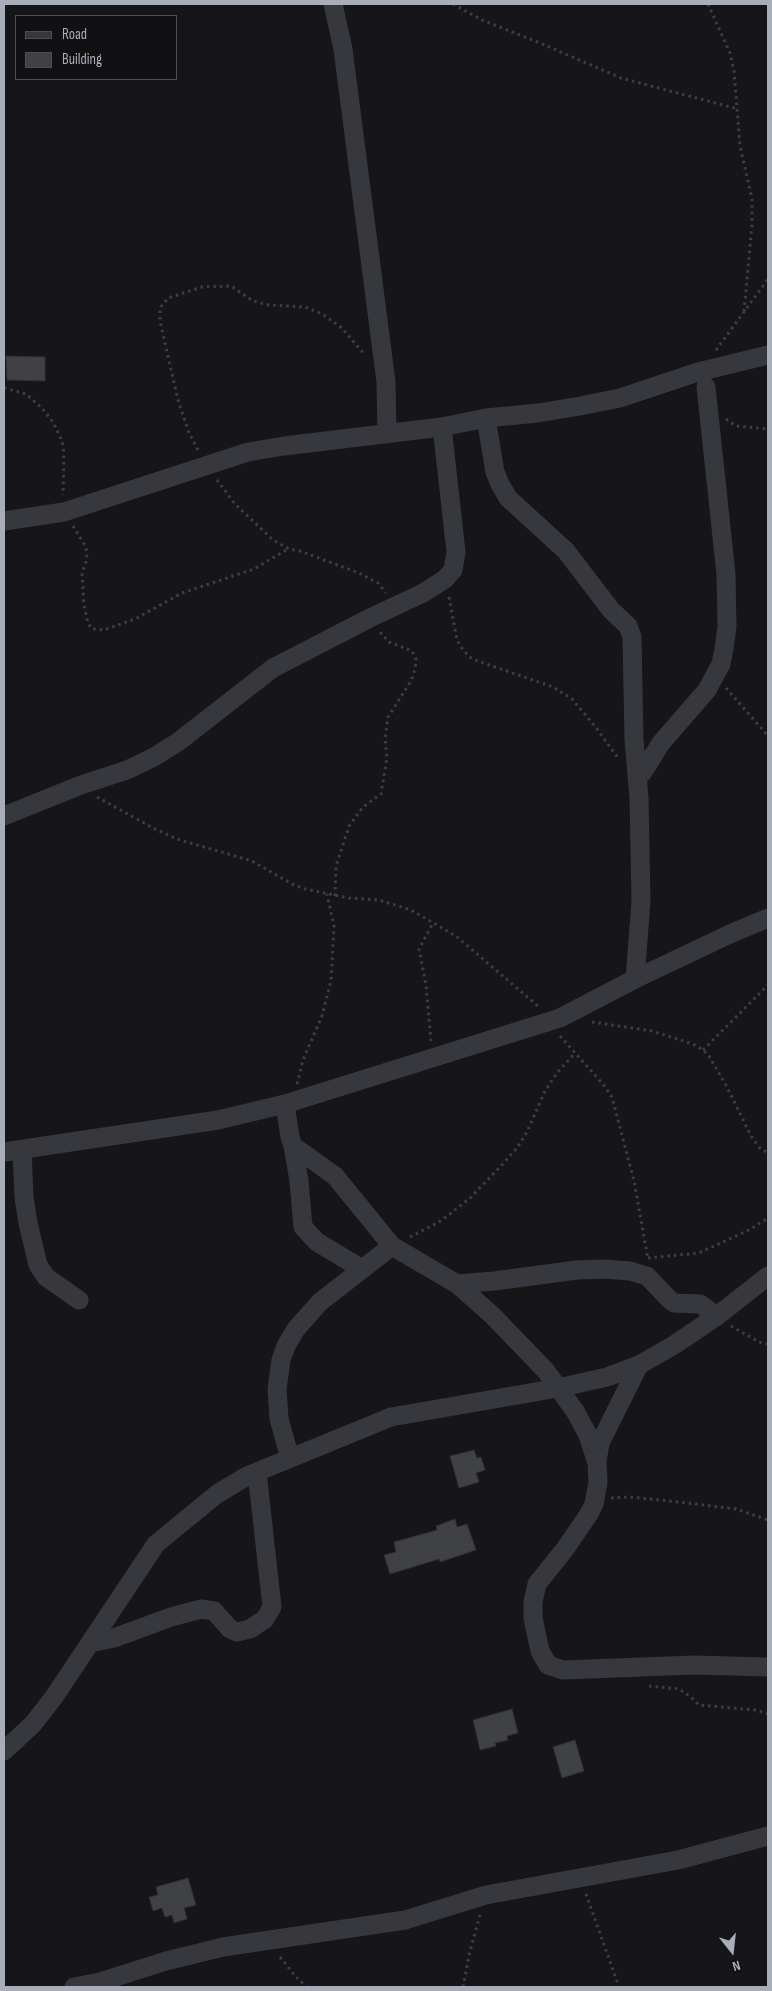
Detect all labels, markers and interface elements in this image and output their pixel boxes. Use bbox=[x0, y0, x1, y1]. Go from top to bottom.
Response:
legend bbox=[15, 15, 178, 80]
text: Road bbox=[62, 25, 87, 44]
text: Building bbox=[62, 50, 102, 69]
north arrow bbox=[707, 1926, 757, 1976]
text: N bbox=[730, 1957, 742, 1975]

